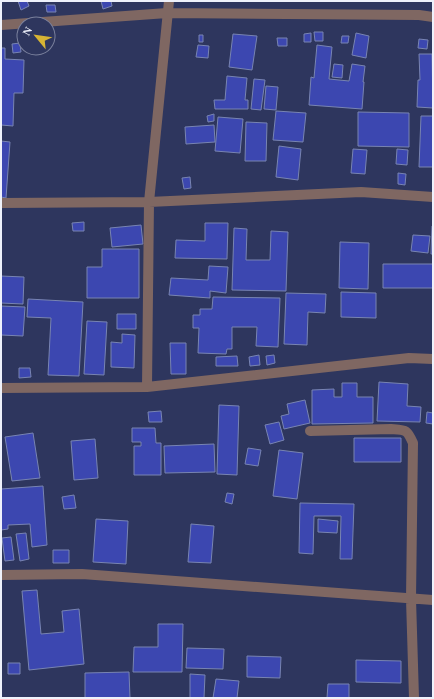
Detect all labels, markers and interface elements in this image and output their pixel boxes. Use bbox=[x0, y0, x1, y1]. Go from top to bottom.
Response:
north arrow bbox=[16, 16, 56, 56]
text: N bbox=[20, 25, 34, 38]

